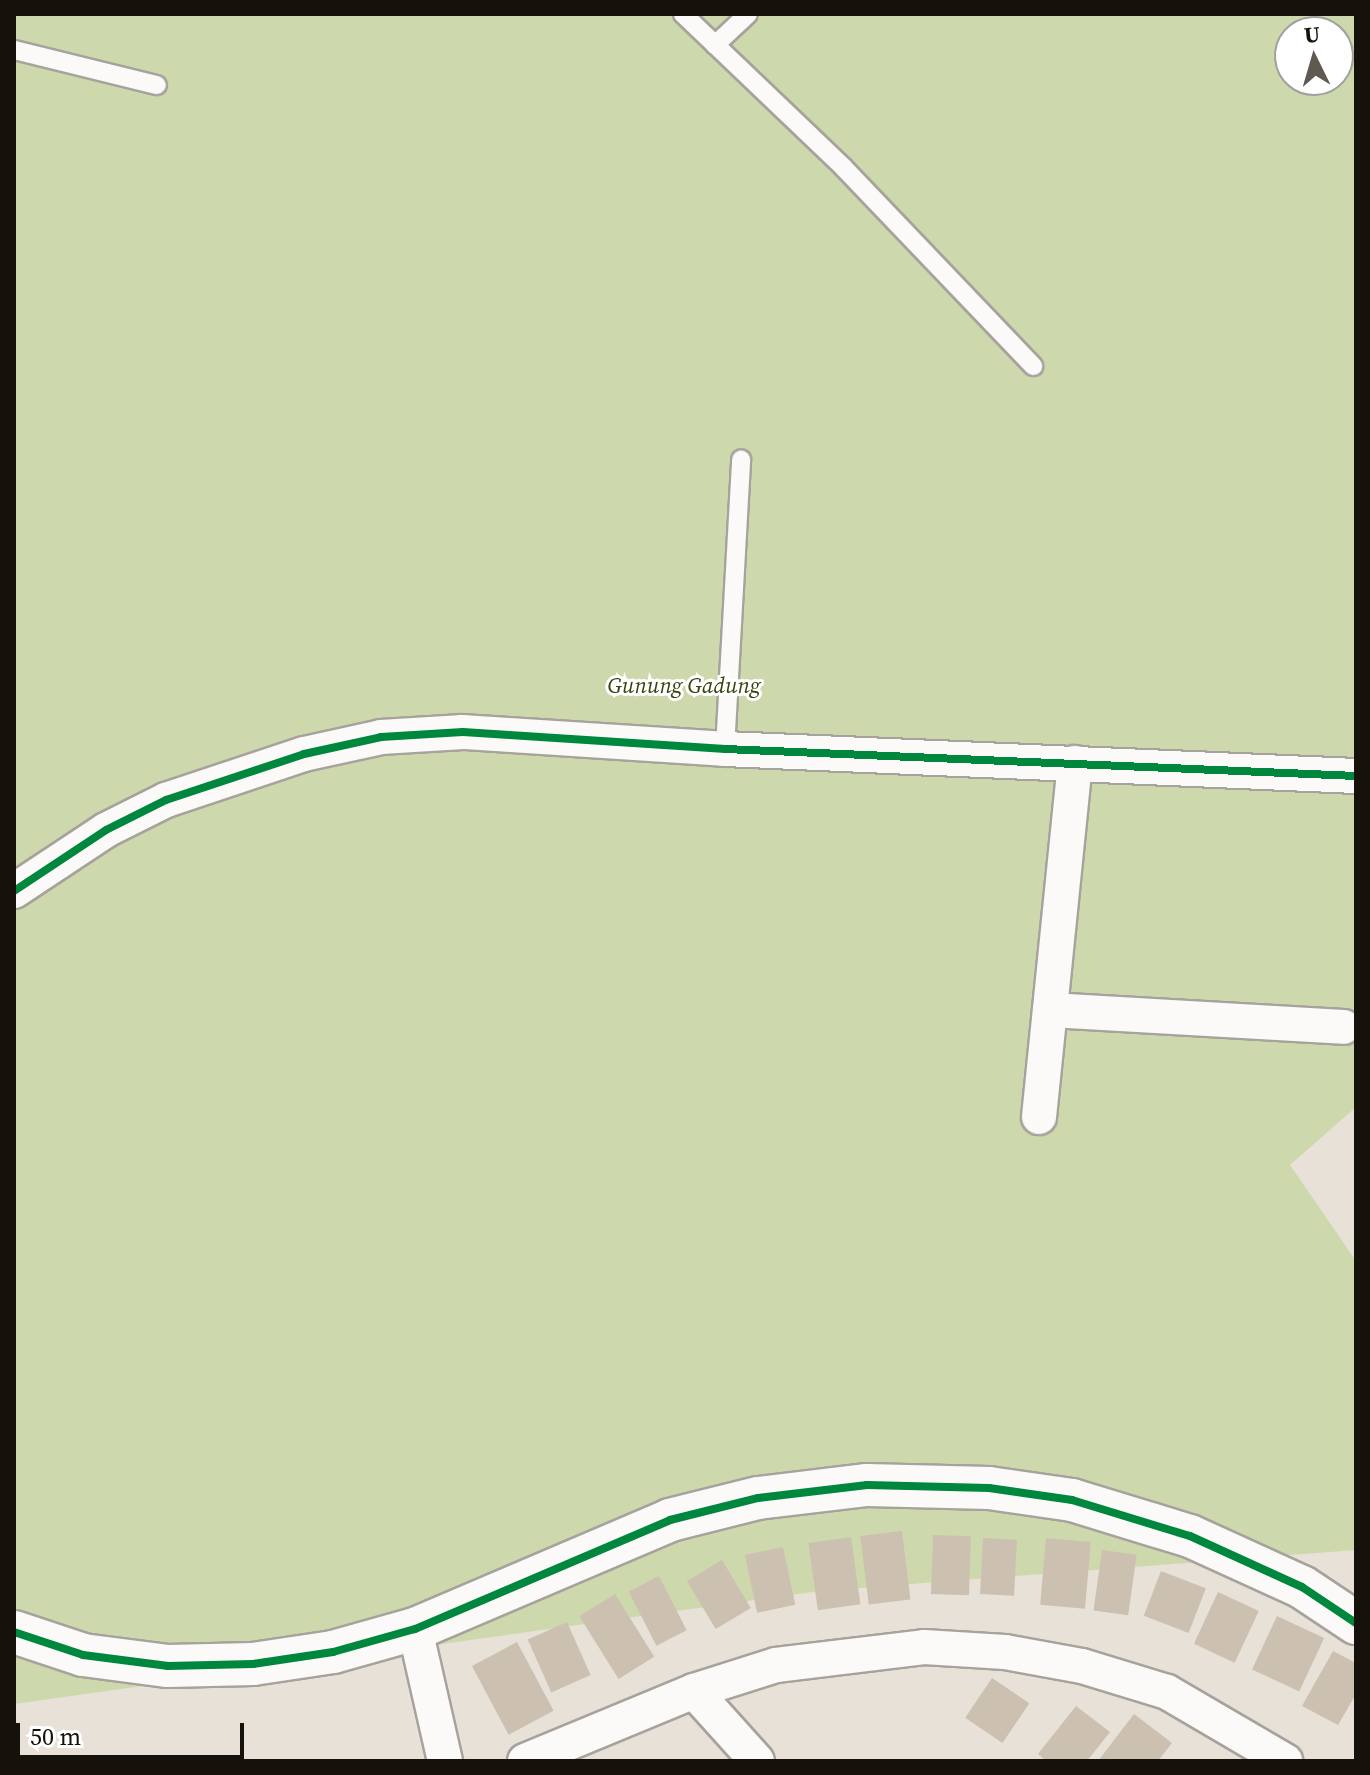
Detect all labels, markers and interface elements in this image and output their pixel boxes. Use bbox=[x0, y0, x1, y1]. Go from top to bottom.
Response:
north arrow bbox=[1274, 16, 1354, 96]
text: U bbox=[1303, 18, 1321, 50]
park label: Gunung Gadung bbox=[607, 673, 761, 699]
scale bar bbox=[20, 1707, 248, 1757]
text: 50 m bbox=[30, 1720, 81, 1753]

